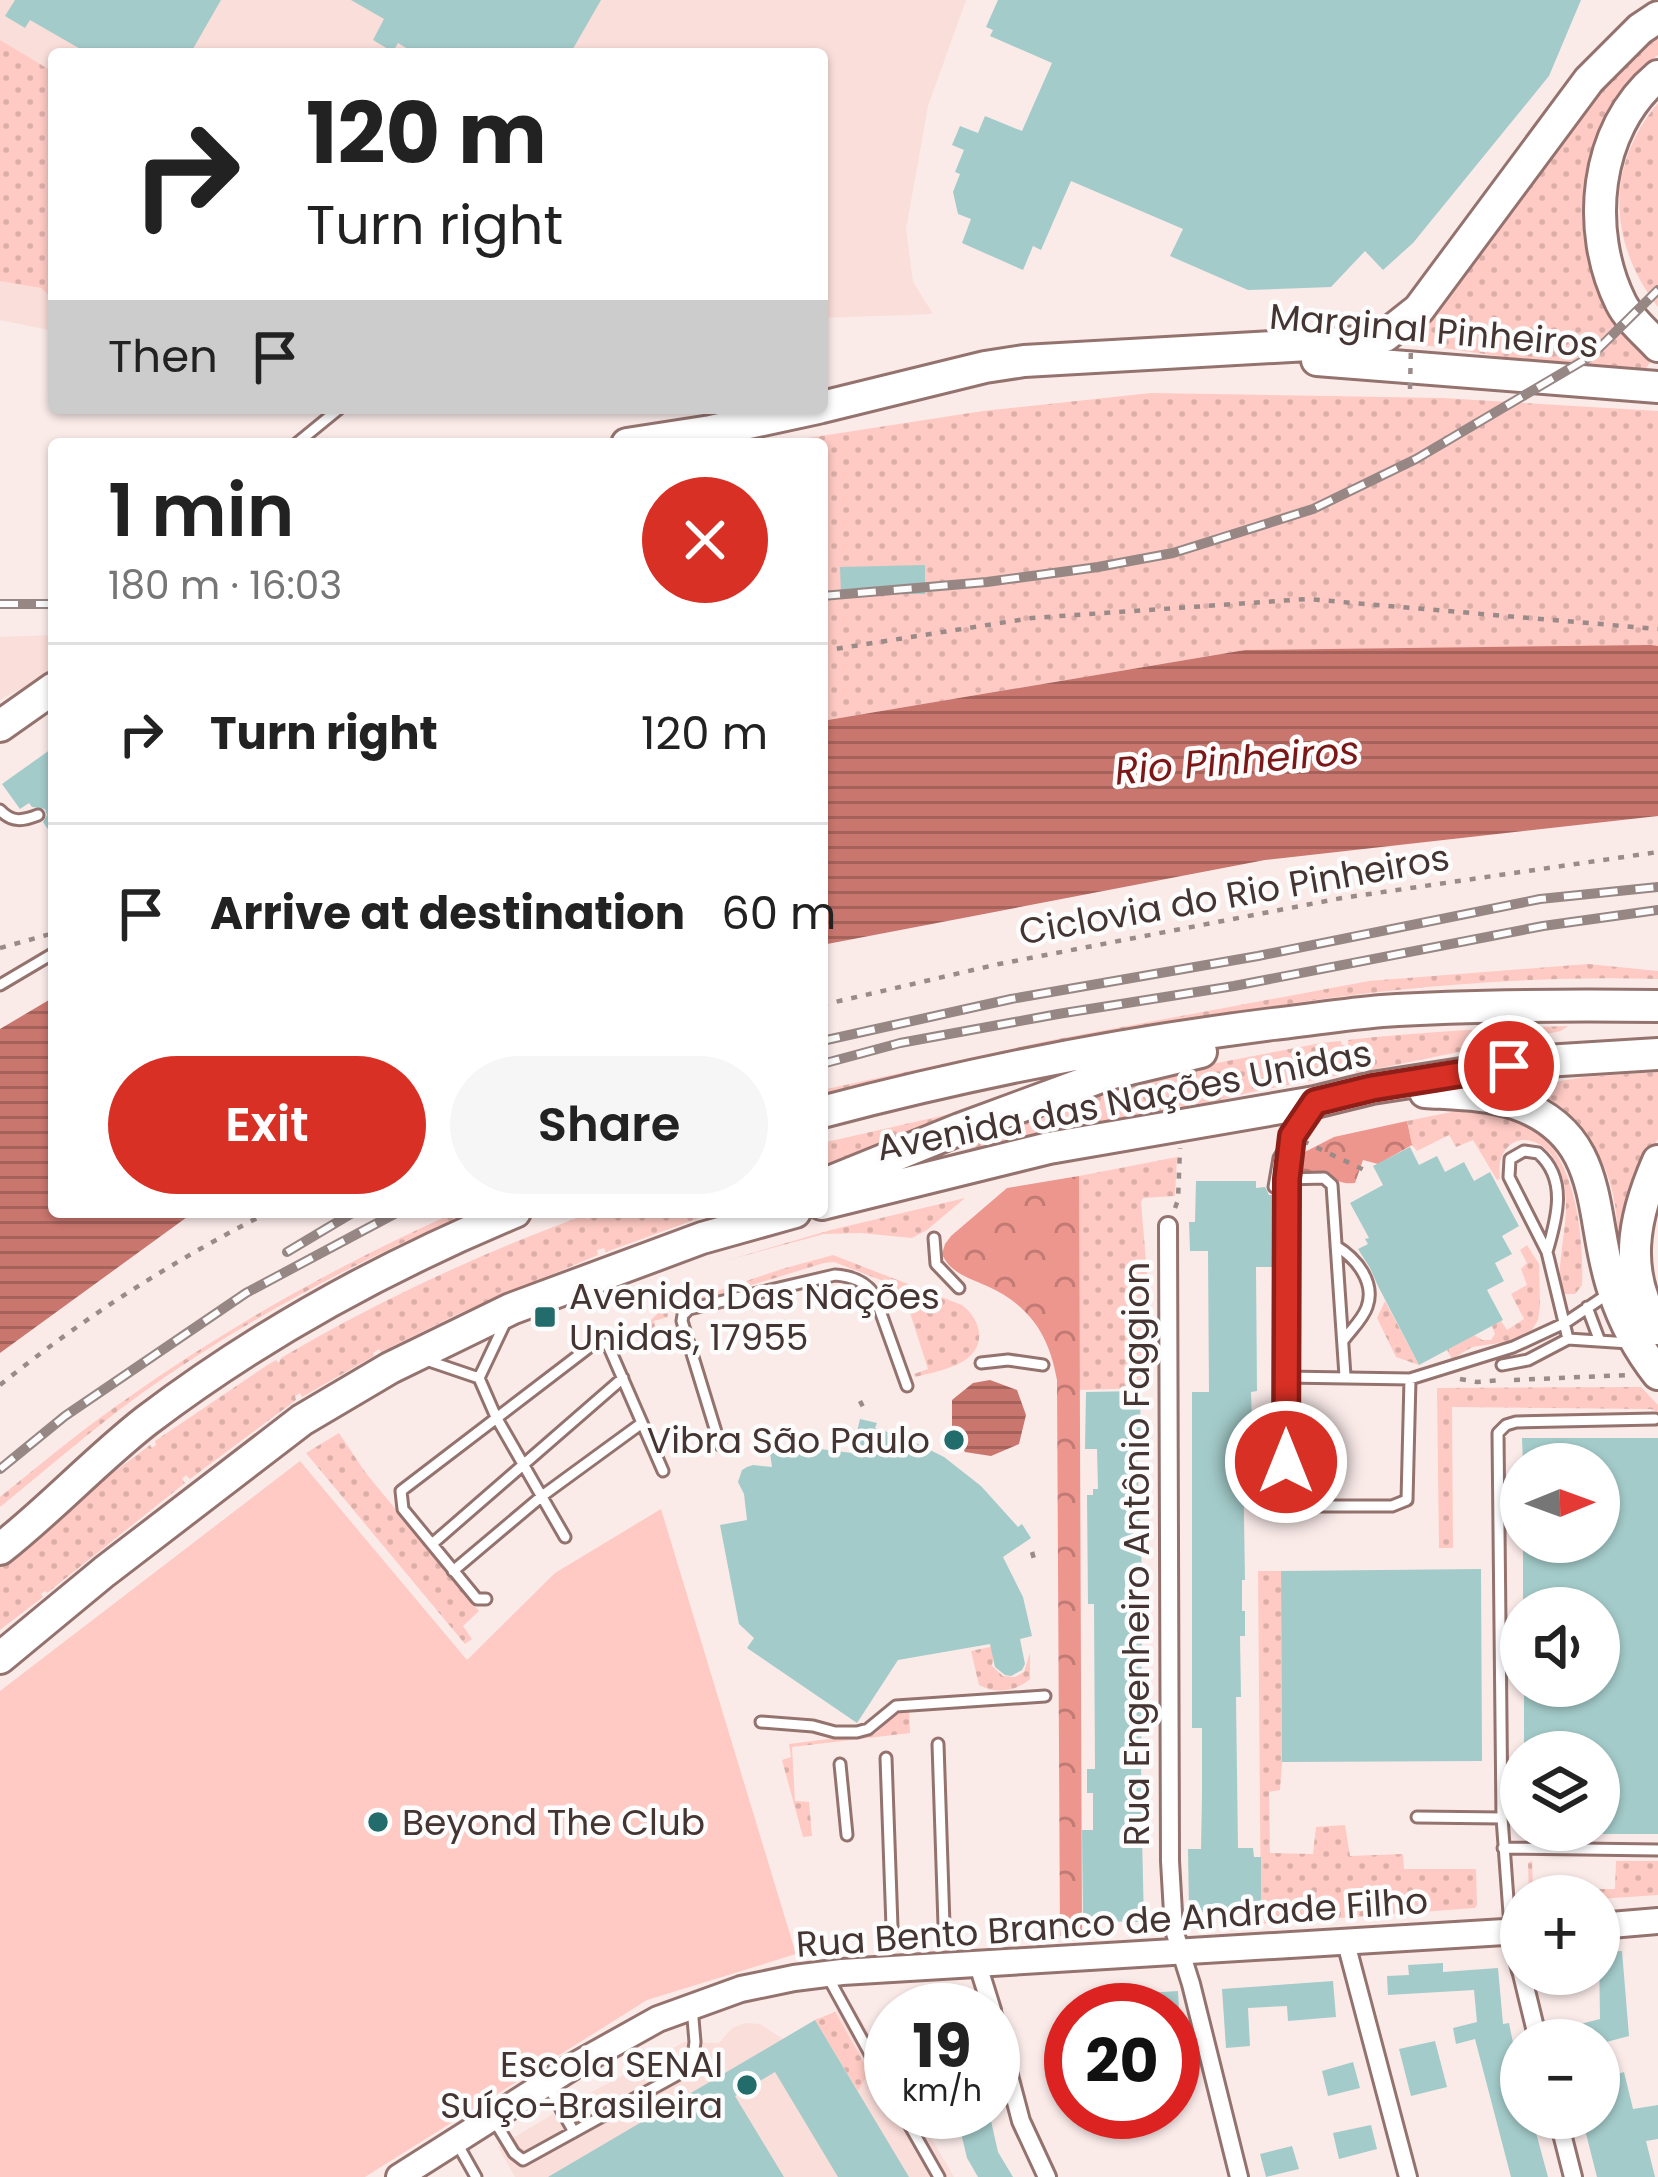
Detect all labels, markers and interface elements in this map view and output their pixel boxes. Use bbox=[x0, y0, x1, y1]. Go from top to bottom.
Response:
text: 120 m bbox=[306, 75, 547, 192]
icon: right bbox=[108, 96, 264, 252]
text: Turn right bbox=[306, 187, 563, 263]
street label: Marginal Pinheiros bbox=[1267, 291, 1601, 370]
icon: arrive bbox=[242, 324, 308, 390]
text: Then bbox=[108, 325, 218, 388]
text: 1 min bbox=[108, 460, 294, 561]
button: close bbox=[642, 477, 768, 603]
text: 180 m · 16:03 bbox=[108, 558, 342, 613]
icon: right bbox=[108, 701, 174, 767]
text: Turn right bbox=[210, 702, 438, 765]
text: 120 m bbox=[641, 702, 768, 765]
water label: Rio Pinheiros bbox=[1112, 722, 1362, 799]
street label: Ciclovia do Rio Pinheiros bbox=[1015, 832, 1453, 957]
icon: arrive bbox=[108, 881, 174, 947]
text: Arrive at destination bbox=[210, 882, 685, 945]
text: 60 m bbox=[721, 882, 836, 945]
pin bbox=[1458, 1015, 1560, 1117]
street label: Avenida das Nações Unidas bbox=[872, 1027, 1376, 1174]
icon: arrive bbox=[1476, 1033, 1542, 1099]
button: Exit bbox=[108, 1056, 426, 1194]
button: Share bbox=[450, 1056, 768, 1194]
street label: Rua Engenheiro Antônio Faggion bbox=[1111, 1262, 1162, 1846]
place label: Avenida Das Nações Unidas, 17955 bbox=[569, 1271, 940, 1363]
marker: Avenida Das Nações Unidas, 17955 bbox=[532, 1304, 558, 1330]
position arrow bbox=[1223, 1399, 1349, 1525]
place label: Vibra São Paulo bbox=[647, 1415, 930, 1466]
marker: Vibra São Paulo bbox=[941, 1427, 967, 1453]
north arrow bbox=[1500, 1443, 1620, 1563]
map controls bbox=[1500, 1443, 1620, 2139]
button: sound bbox=[1500, 1587, 1620, 1707]
button: layers bbox=[1500, 1731, 1620, 1851]
place label: Beyond The Club bbox=[402, 1797, 705, 1848]
marker: Beyond The Club bbox=[365, 1809, 391, 1835]
street label: Rua Bento Branco de Andrade Filho bbox=[794, 1875, 1430, 1970]
button: + bbox=[1500, 1875, 1620, 1995]
speed limit sign: 20 bbox=[1044, 1983, 1200, 2139]
text: 19 bbox=[912, 2004, 972, 2088]
button: − bbox=[1500, 2019, 1620, 2139]
place label: Escola SENAI Suíço-Brasileira bbox=[440, 2039, 723, 2131]
text: km/h bbox=[902, 2069, 982, 2112]
marker: Escola SENAI Suíço-Brasileira bbox=[734, 2072, 760, 2098]

